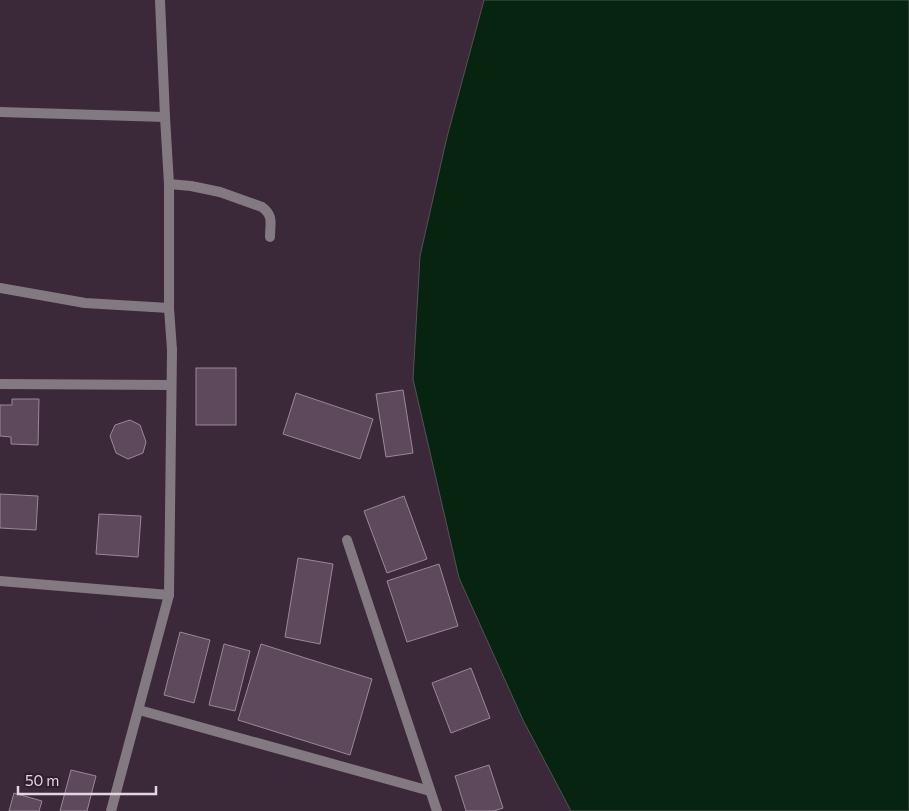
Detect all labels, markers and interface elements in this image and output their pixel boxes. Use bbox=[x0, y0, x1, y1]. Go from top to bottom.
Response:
scale bar bbox=[18, 764, 155, 796]
text: 50 m bbox=[25, 771, 59, 789]

